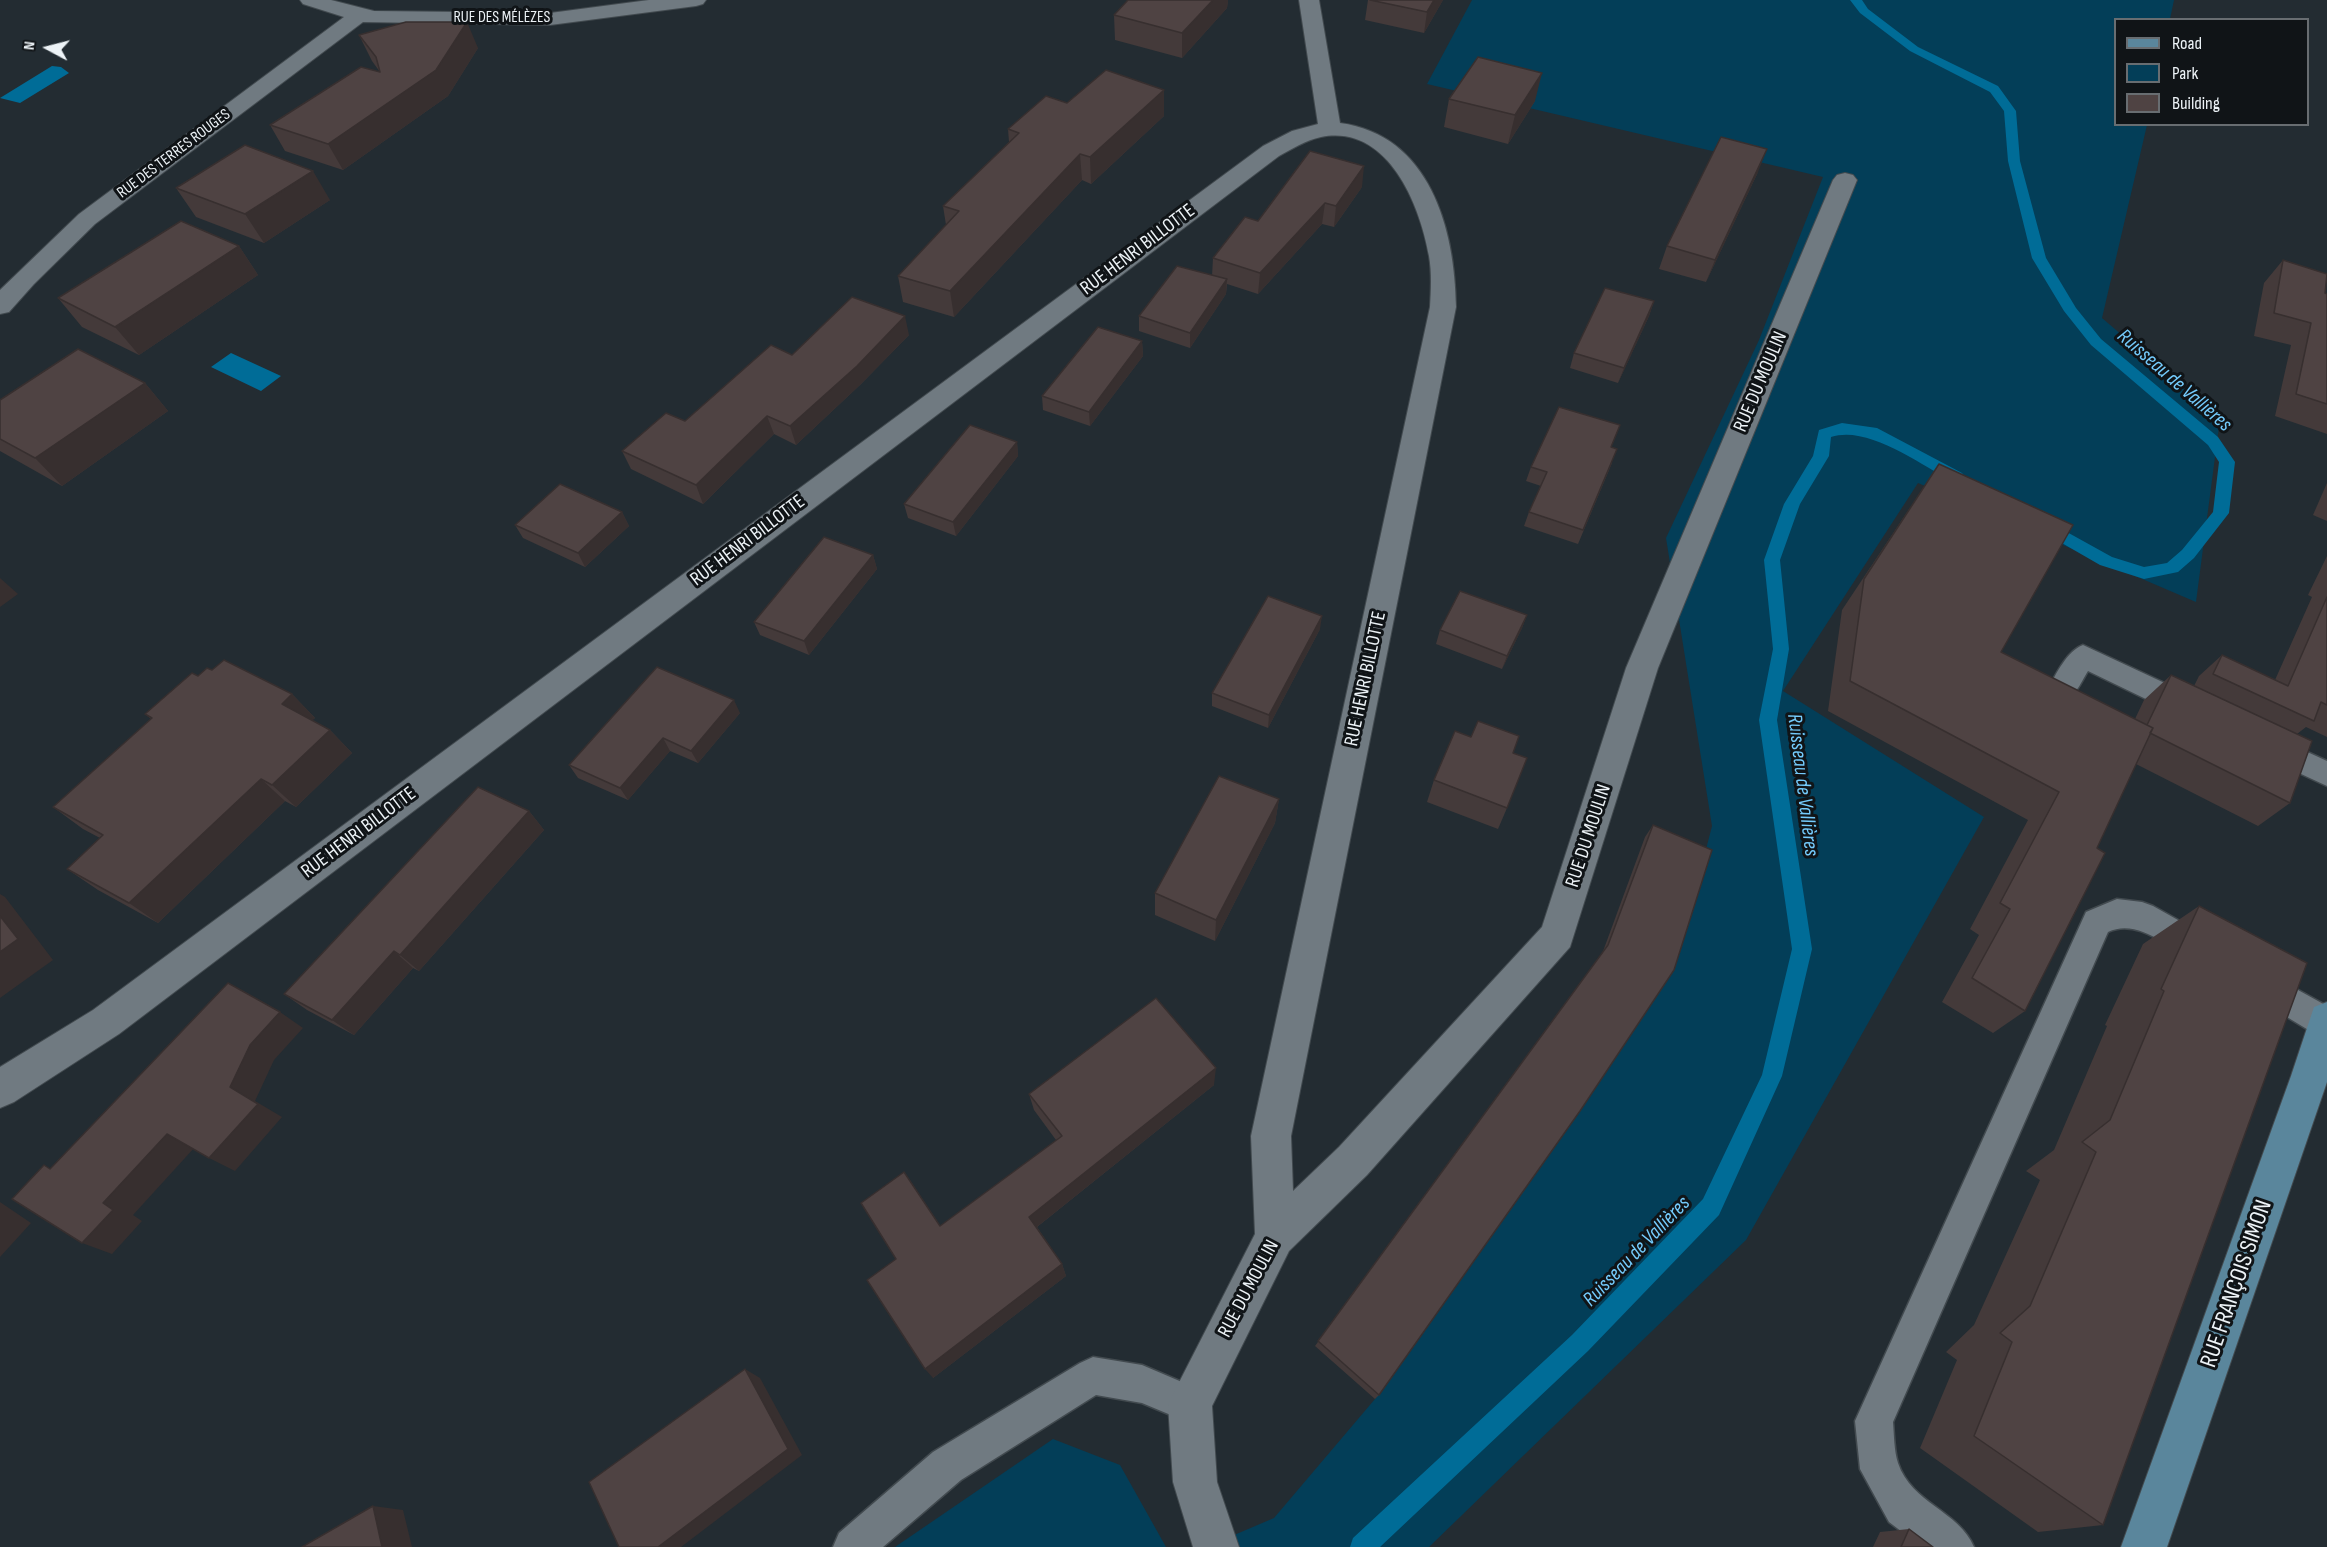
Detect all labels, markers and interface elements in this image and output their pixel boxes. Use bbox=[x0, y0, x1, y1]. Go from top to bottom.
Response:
street label: RUE DES MÉLÈZES bbox=[454, 8, 550, 28]
north arrow bbox=[18, 18, 78, 78]
legend bbox=[2114, 18, 2309, 126]
text: Road bbox=[2172, 33, 2202, 54]
text: N bbox=[20, 40, 40, 51]
text: Park bbox=[2172, 63, 2198, 84]
text: Building bbox=[2172, 93, 2220, 114]
street label: RUE DES TERRES ROUGES bbox=[114, 105, 234, 203]
street label: RUE HENRI BILLOTTE bbox=[1076, 199, 1200, 301]
water label: Ruisseau de Vallières bbox=[2112, 324, 2236, 438]
street label: RUE DU MOULIN bbox=[1729, 328, 1793, 436]
street label: RUE HENRI BILLOTTE bbox=[686, 490, 810, 592]
street label: RUE HENRI BILLOTTE bbox=[1340, 610, 1392, 748]
water label: Ruisseau de Vallières bbox=[1781, 712, 1823, 858]
street label: RUE HENRI BILLOTTE bbox=[297, 782, 421, 884]
street label: RUE DU MOULIN bbox=[1561, 782, 1617, 890]
water label: Ruisseau de Vallières bbox=[1578, 1192, 1696, 1312]
street label: RUE FRANÇOIS SIMON bbox=[2195, 1197, 2279, 1371]
street label: RUE DU MOULIN bbox=[1213, 1236, 1285, 1342]

